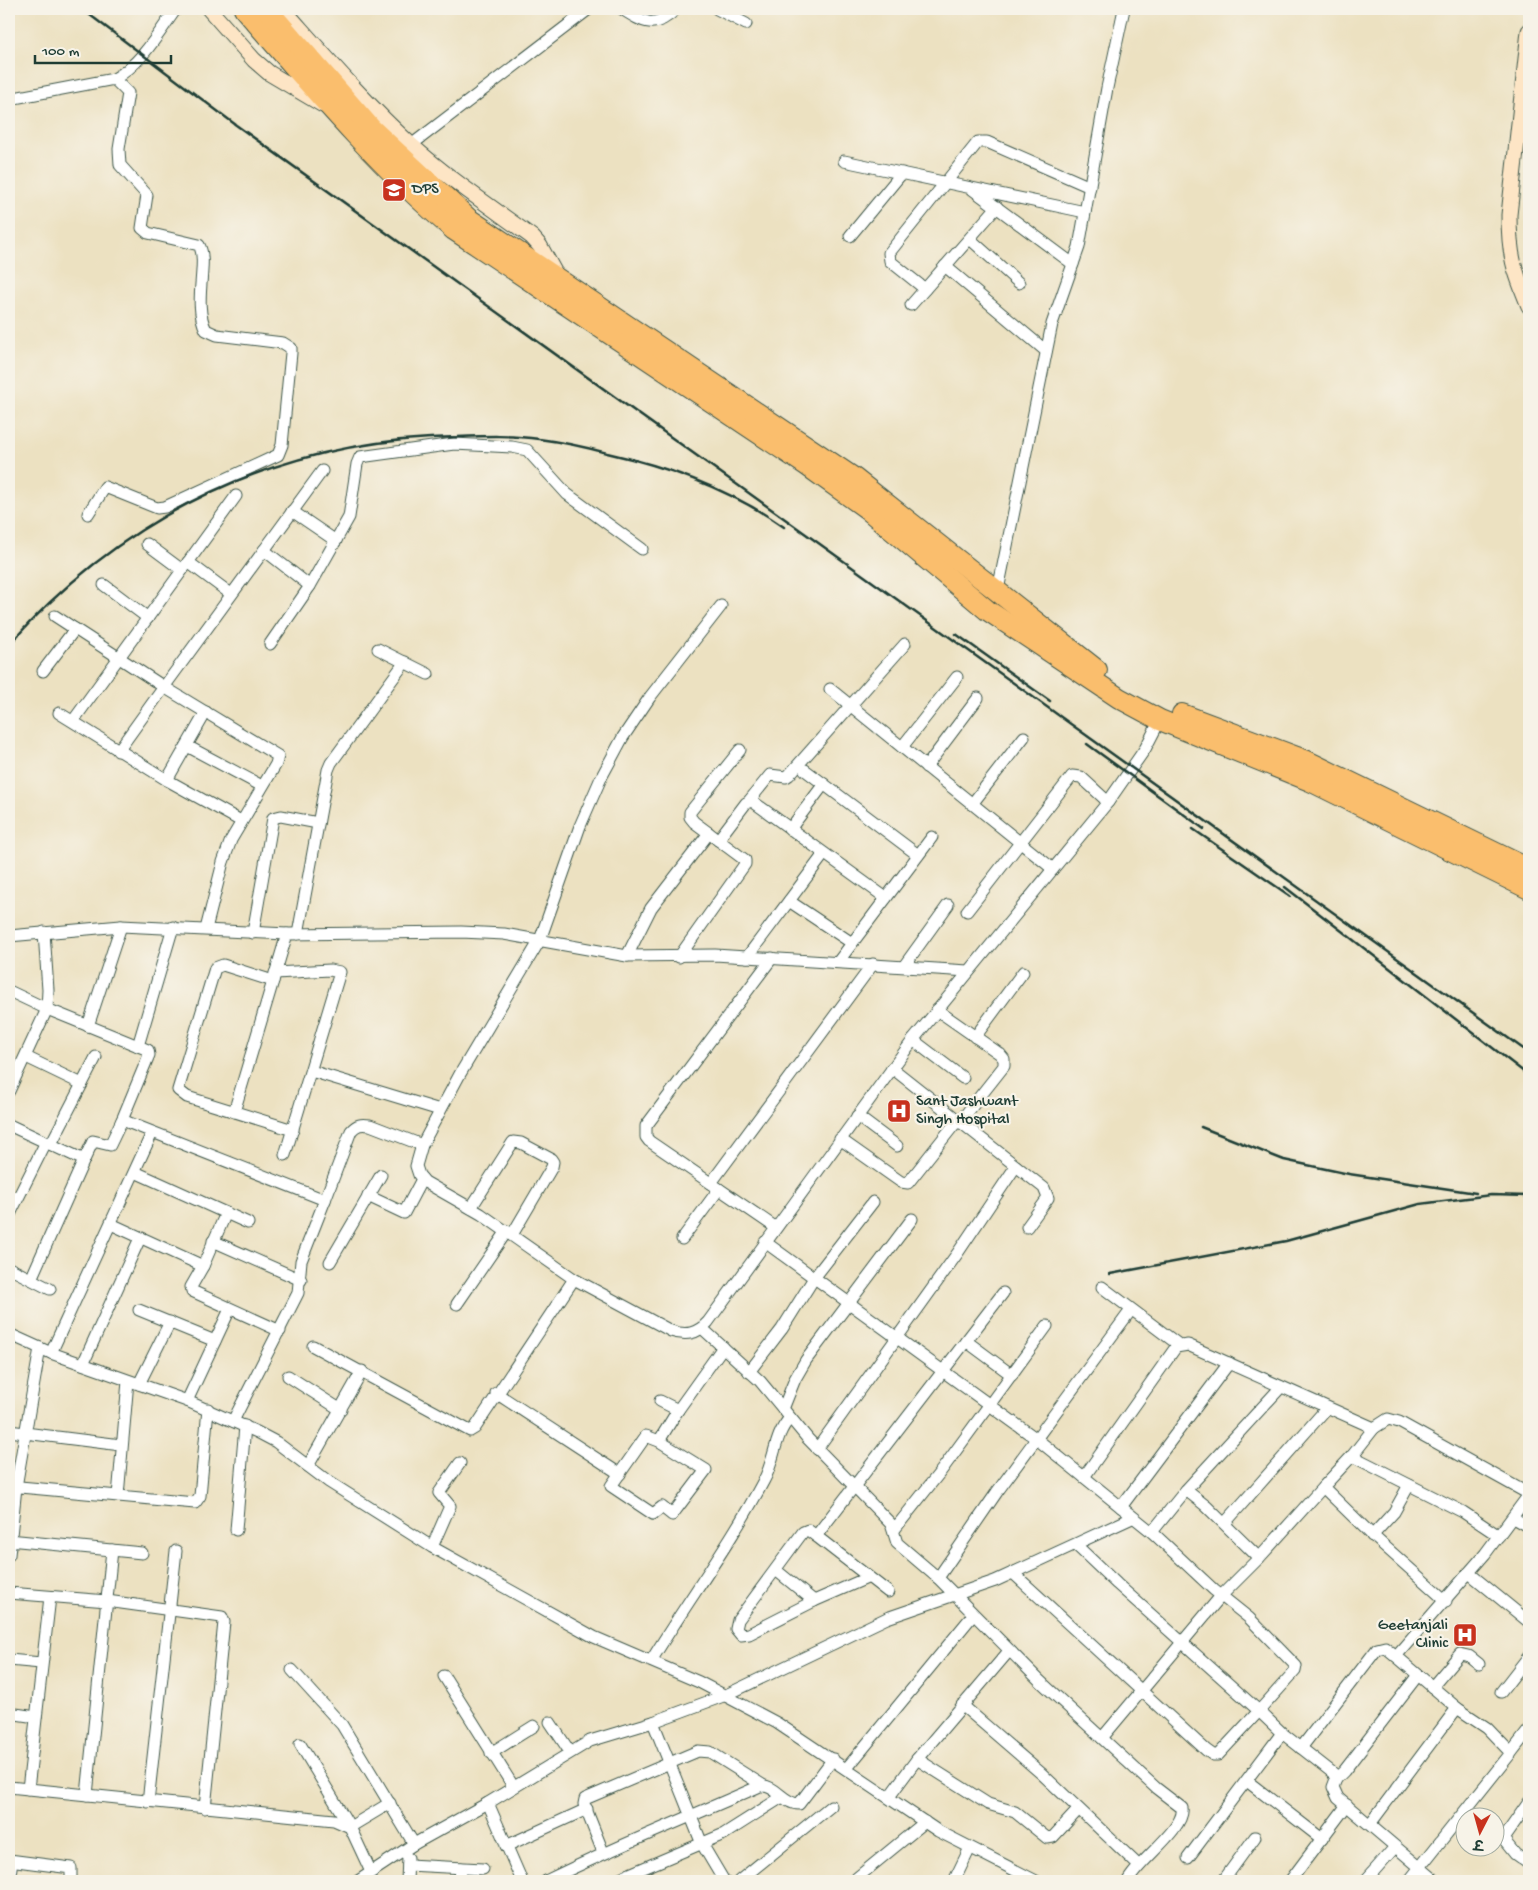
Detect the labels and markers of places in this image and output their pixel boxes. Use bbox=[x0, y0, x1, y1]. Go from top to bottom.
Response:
school or university icon: DPS bbox=[381, 177, 407, 203]
place label: DPS bbox=[411, 181, 439, 200]
place label: Sant Jashwant Singh Hospital bbox=[916, 1093, 1019, 1130]
hospital icon: Sant Jashwant Singh Hospital bbox=[886, 1098, 912, 1124]
place label: Geetanjali Clinic bbox=[1378, 1617, 1449, 1654]
hospital icon: Geetanjali Clinic bbox=[1452, 1622, 1478, 1648]

